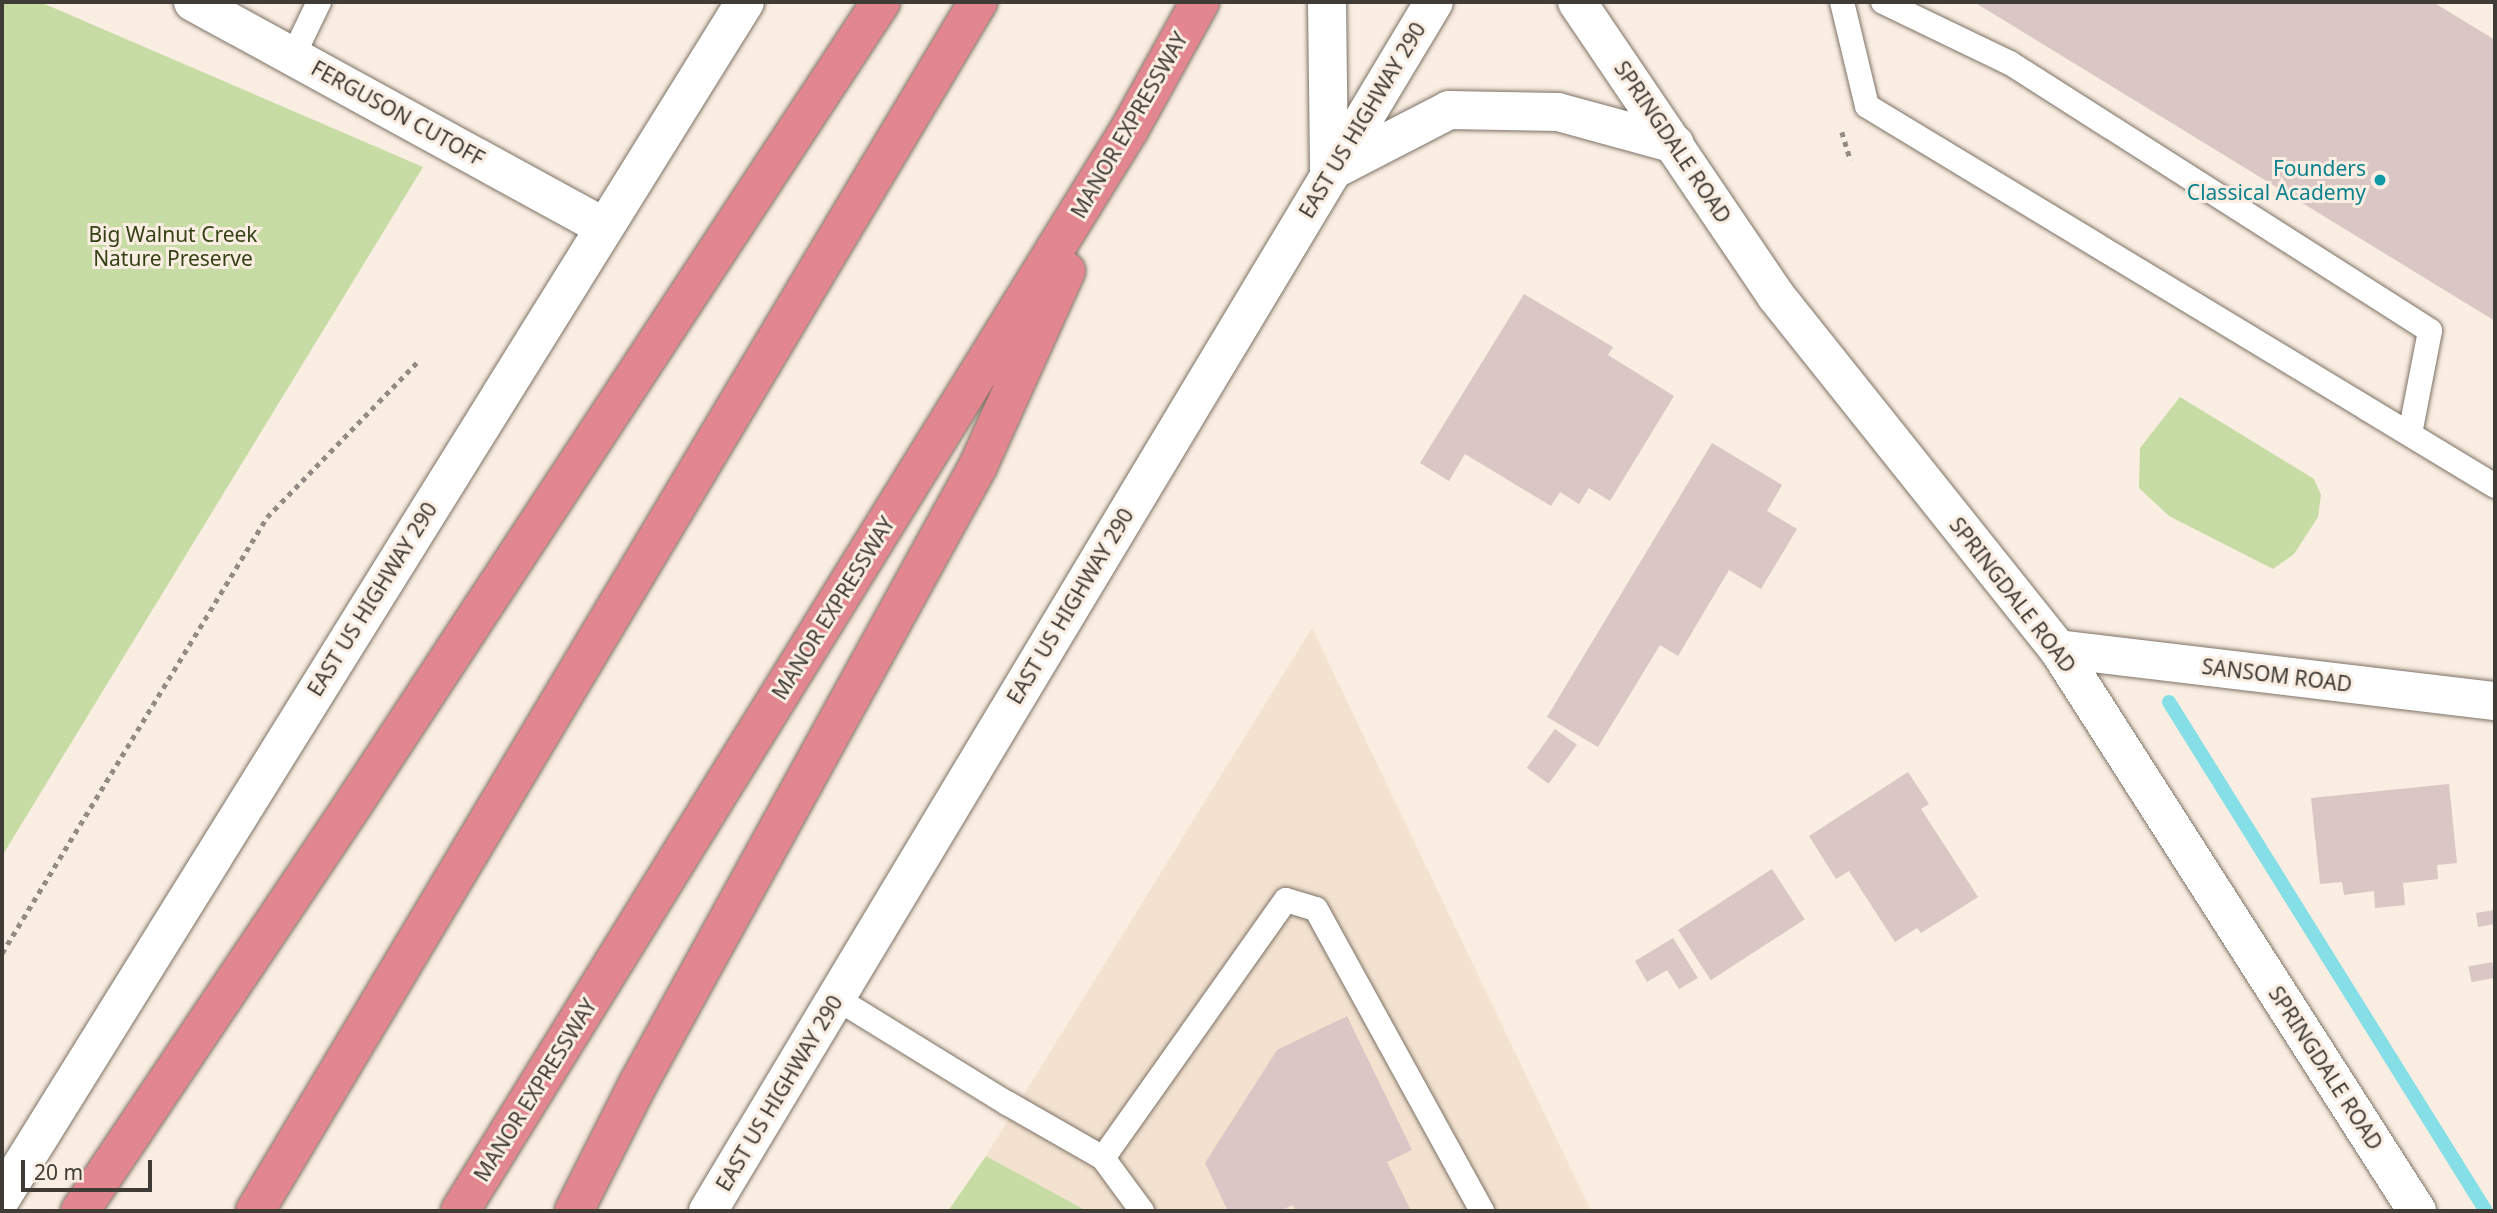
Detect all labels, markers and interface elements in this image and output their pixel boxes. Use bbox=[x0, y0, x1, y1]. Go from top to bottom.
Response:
street label: EAST US HIGHWAY 290 bbox=[1294, 18, 1430, 222]
street label: MANOR EXPRESSWAY bbox=[1065, 28, 1193, 222]
street label: FERGUSON CUTOFF bbox=[307, 55, 489, 171]
street label: SPRINGDALE ROAD bbox=[1609, 56, 1737, 228]
place label: Founders Classical Academy bbox=[2187, 155, 2366, 205]
marker: Founders Classical Academy bbox=[2372, 172, 2388, 188]
park label: Big Walnut Creek Nature Preserve bbox=[88, 221, 258, 271]
street label: EAST US HIGHWAY 290 bbox=[302, 497, 442, 701]
street label: EAST US HIGHWAY 290 bbox=[1002, 504, 1138, 708]
street label: MANOR EXPRESSWAY bbox=[767, 512, 899, 704]
street label: SPRINGDALE ROAD bbox=[1945, 512, 2081, 678]
street label: SANSOM ROAD bbox=[2200, 653, 2354, 697]
street label: SPRINGDALE ROAD bbox=[2264, 981, 2388, 1155]
street label: EAST US HIGHWAY 290 bbox=[711, 991, 847, 1195]
street label: MANOR EXPRESSWAY bbox=[469, 994, 601, 1186]
scale bar bbox=[24, 1146, 156, 1190]
text: 20 m bbox=[34, 1158, 83, 1186]

